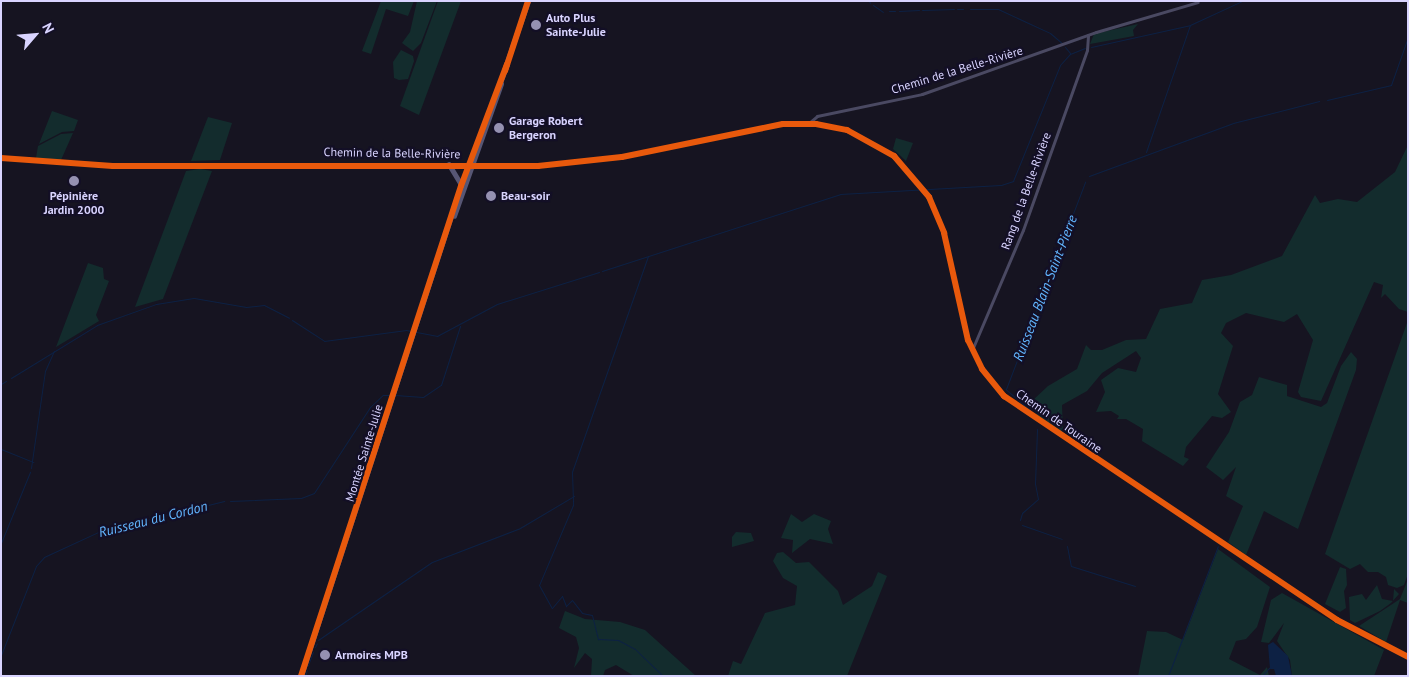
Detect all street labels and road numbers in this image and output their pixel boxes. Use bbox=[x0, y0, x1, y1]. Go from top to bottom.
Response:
street label: Chemin de la Belle-Rivière bbox=[889, 43, 1025, 97]
street label: Rang de la Belle-Rivière bbox=[998, 130, 1054, 252]
street label: Chemin de la Belle-Rivière bbox=[323, 145, 461, 161]
street label: Chemin de Touraine bbox=[1013, 386, 1105, 456]
street label: Montée Sainte-Julie bbox=[342, 403, 386, 503]

